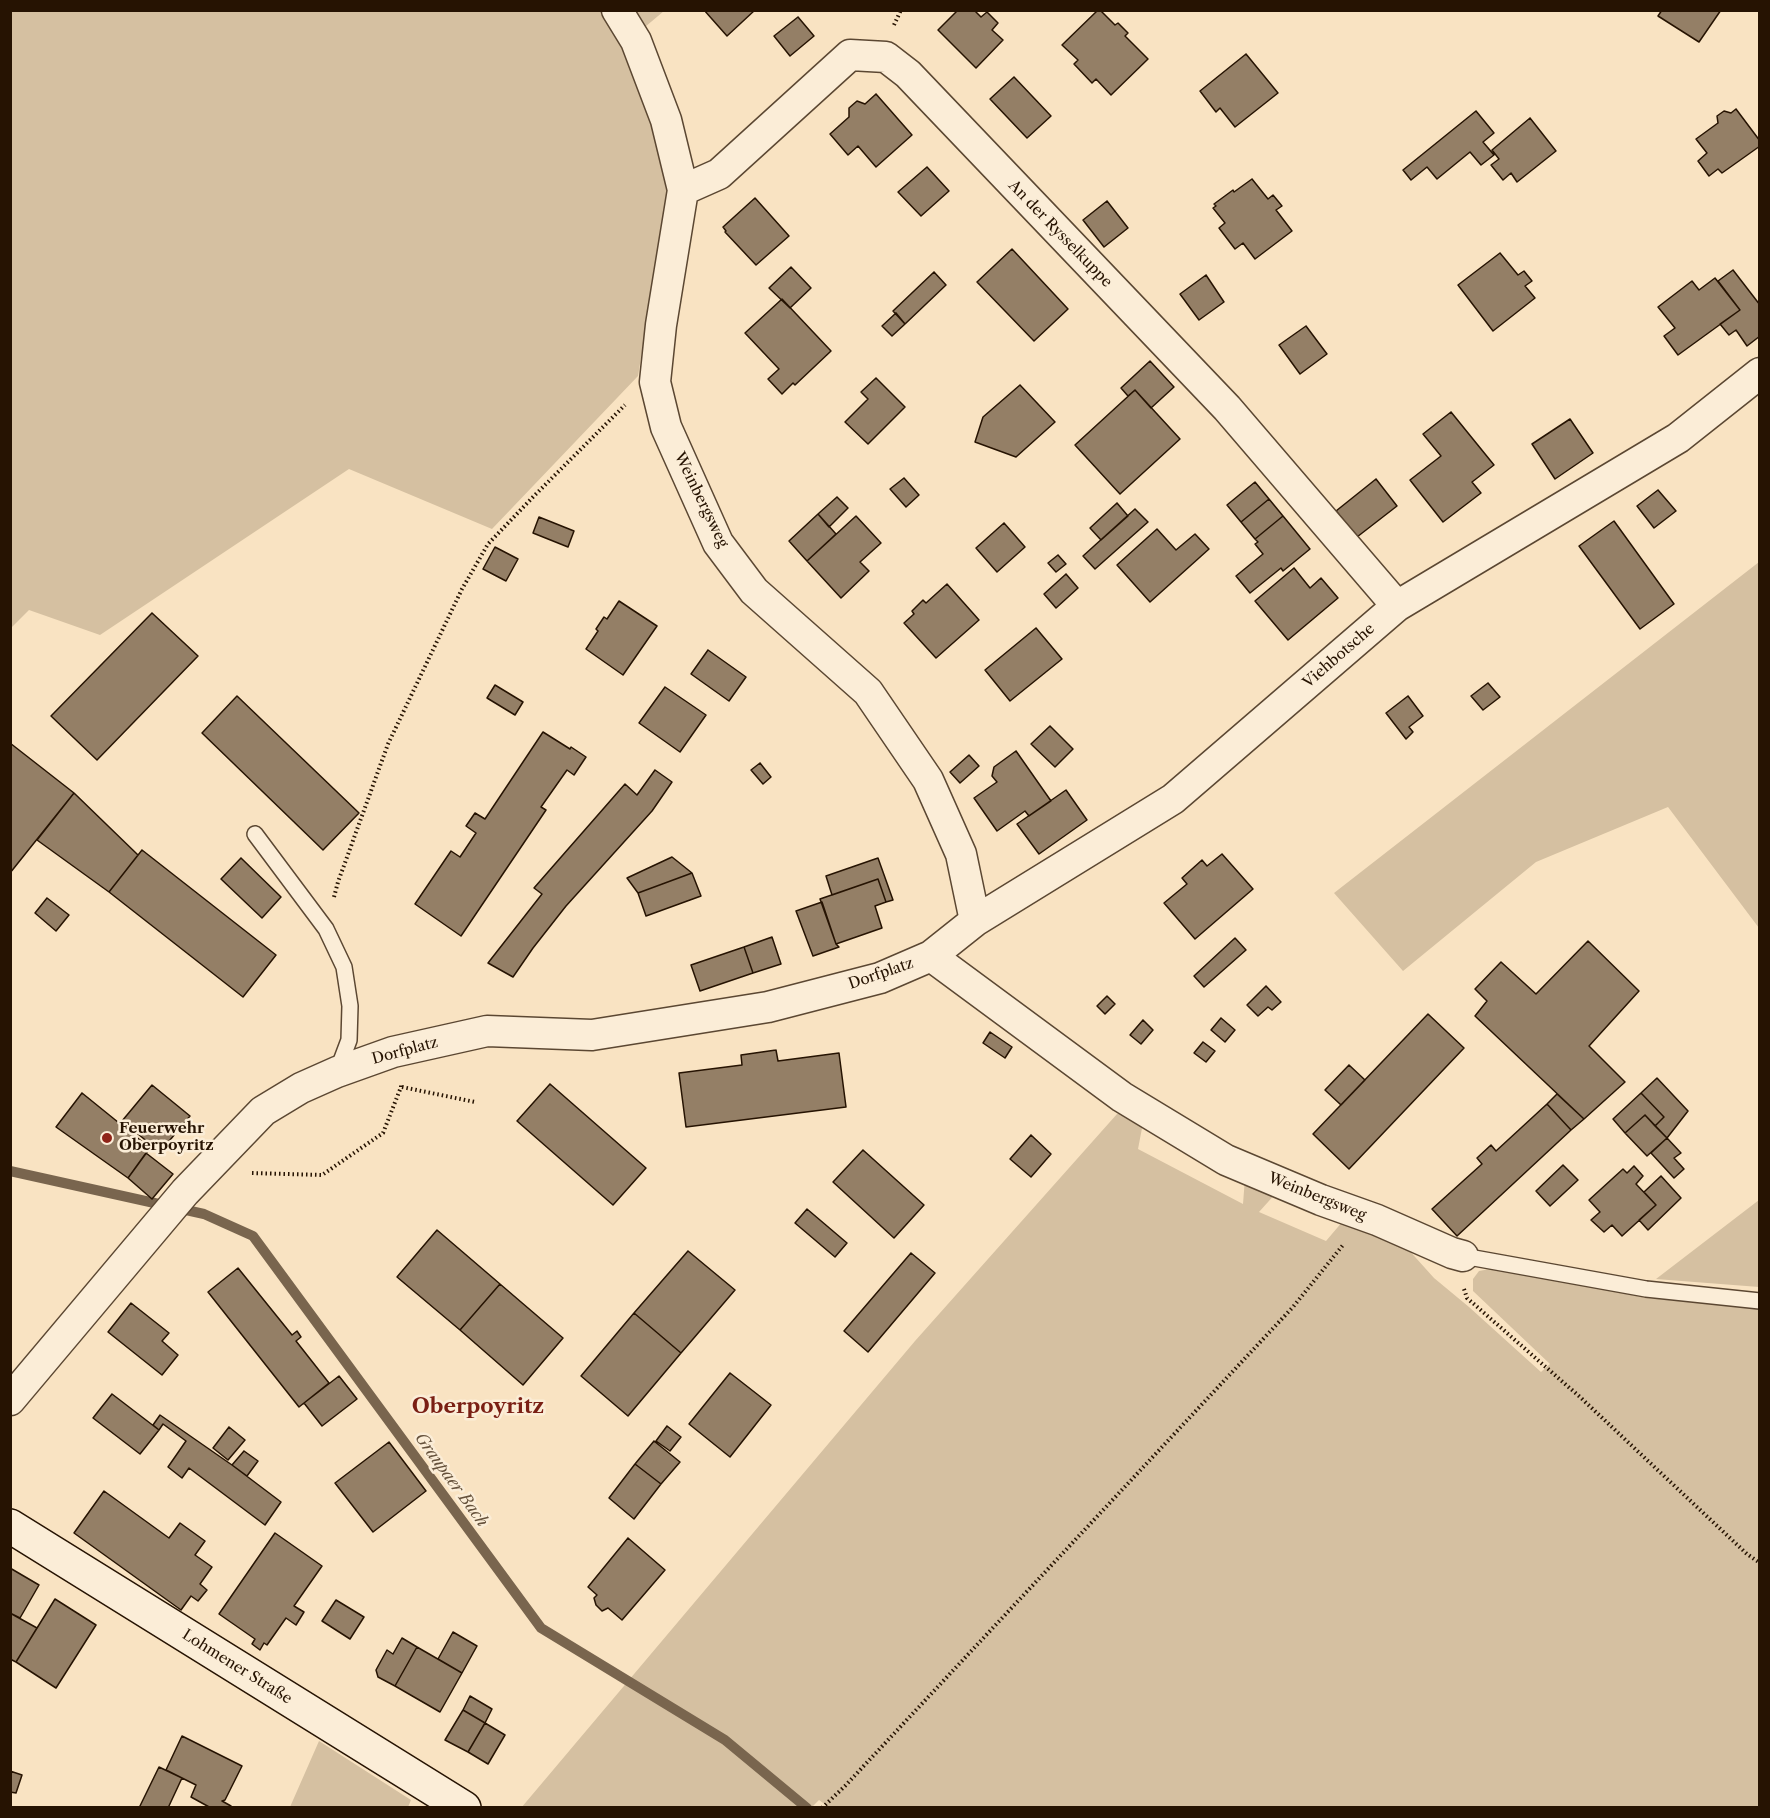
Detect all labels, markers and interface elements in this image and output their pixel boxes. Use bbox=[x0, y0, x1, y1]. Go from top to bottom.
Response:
street label: An der Rysselkuppe bbox=[1004, 177, 1116, 291]
street label: Weinbergsweg bbox=[670, 449, 732, 551]
street label: Viehbotsche bbox=[1300, 620, 1378, 692]
street label: Dorfplatz bbox=[846, 954, 916, 994]
street label: Dorfplatz bbox=[370, 1034, 440, 1068]
place label: Feuerwehr Oberpoyritz bbox=[119, 1120, 214, 1155]
marker: Feuerwehr Oberpoyritz bbox=[100, 1131, 114, 1145]
street label: Weinbergsweg bbox=[1265, 1169, 1369, 1225]
district label: Oberpoyritz bbox=[412, 1394, 544, 1420]
water label: Graupaer Bach bbox=[410, 1429, 492, 1531]
street label: Lohmener Straße bbox=[179, 1626, 295, 1708]

